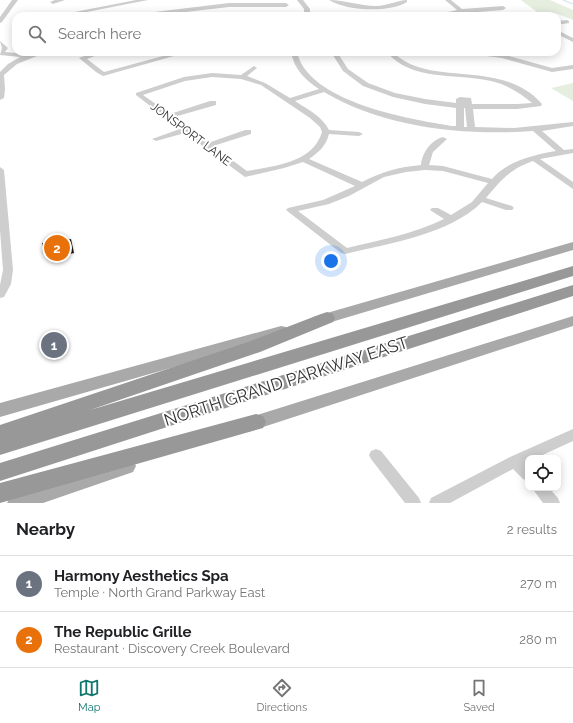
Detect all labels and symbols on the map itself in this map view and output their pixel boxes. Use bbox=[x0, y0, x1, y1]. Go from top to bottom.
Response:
street label: JONSPORT LANE bbox=[148, 99, 234, 169]
pin: 2 bbox=[44, 233, 70, 263]
your location bbox=[321, 251, 341, 271]
pin: 1 bbox=[41, 330, 67, 360]
street label: NORTH GRAND PARKWAY EAST bbox=[161, 332, 411, 430]

